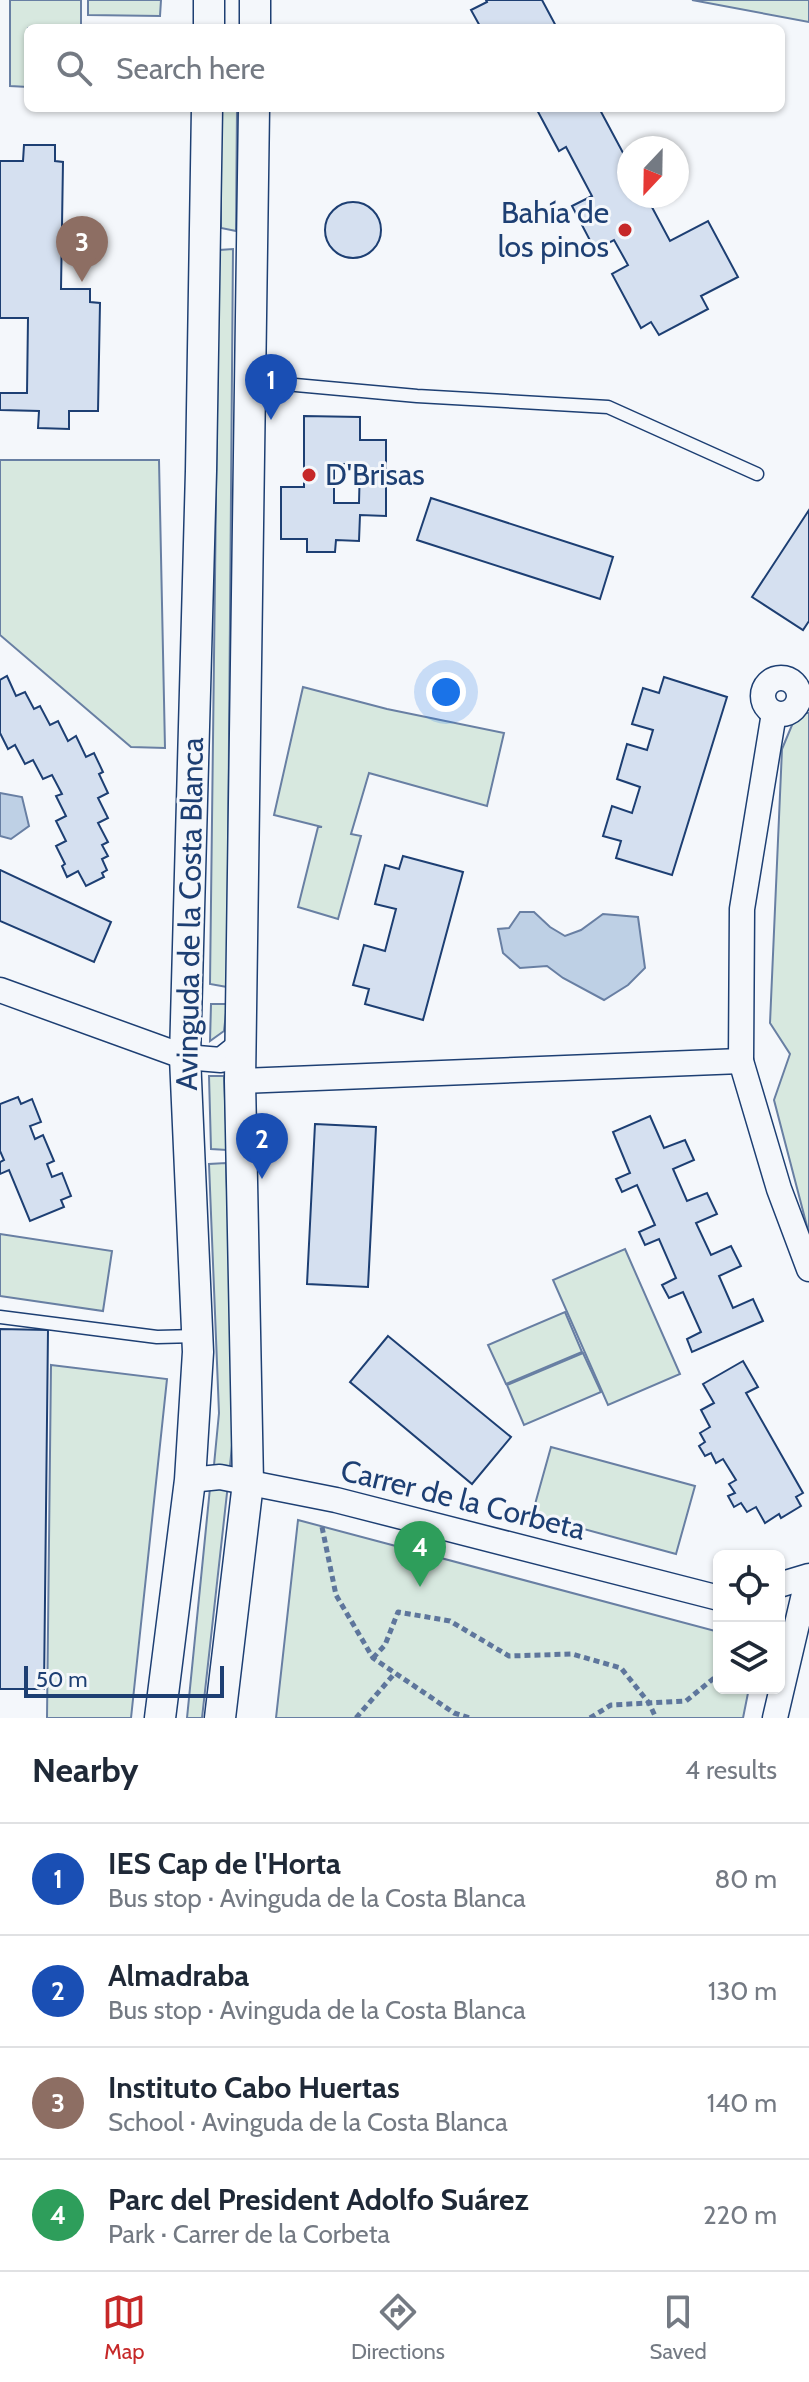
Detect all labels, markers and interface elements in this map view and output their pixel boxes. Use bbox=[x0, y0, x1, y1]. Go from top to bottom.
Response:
search box bbox=[24, 24, 785, 112]
icon: search bbox=[52, 46, 96, 90]
text: Search here bbox=[116, 50, 265, 87]
north arrow bbox=[617, 136, 689, 208]
place label: Bahía de los pinos bbox=[498, 194, 609, 265]
pin: 3 bbox=[56, 216, 108, 282]
marker: Bahía de los pinos bbox=[616, 221, 634, 239]
pin: 1 bbox=[245, 354, 297, 420]
place label: D'Brisas bbox=[325, 456, 425, 493]
marker: D'Brisas bbox=[300, 466, 318, 484]
your location bbox=[426, 672, 466, 712]
street label: Avinguda de la Costa Blanca bbox=[168, 737, 211, 1091]
pin: 2 bbox=[236, 1113, 288, 1179]
street label: Carrer de la Corbeta bbox=[337, 1451, 590, 1548]
pin: 4 bbox=[394, 1521, 446, 1587]
map controls bbox=[713, 1550, 785, 1694]
button: locate bbox=[713, 1550, 785, 1622]
button: layers bbox=[713, 1622, 785, 1694]
scale bar bbox=[24, 1662, 224, 1698]
text: 50 m bbox=[36, 1666, 88, 1693]
text: Nearby bbox=[32, 1749, 139, 1791]
text: 4 results bbox=[685, 1754, 777, 1786]
text: IES Cap de l'Horta bbox=[108, 1845, 341, 1882]
text: 1 bbox=[53, 1863, 63, 1895]
text: 80 m bbox=[714, 1863, 777, 1895]
text: Bus stop · Avinguda de la Costa Blanca bbox=[108, 1882, 526, 1914]
text: Almadraba bbox=[108, 1957, 249, 1994]
text: 2 bbox=[51, 1975, 65, 2007]
text: 130 m bbox=[708, 1975, 777, 2007]
text: Bus stop · Avinguda de la Costa Blanca bbox=[108, 1994, 526, 2026]
text: Instituto Cabo Huertas bbox=[108, 2069, 400, 2106]
text: 3 bbox=[51, 2087, 65, 2119]
text: 140 m bbox=[707, 2087, 777, 2119]
text: School · Avinguda de la Costa Blanca bbox=[108, 2106, 508, 2138]
text: Parc del President Adolfo Suárez bbox=[108, 2181, 529, 2218]
text: 4 bbox=[50, 2199, 66, 2231]
text: 220 m bbox=[703, 2199, 777, 2231]
text: Park · Carrer de la Corbeta bbox=[108, 2218, 390, 2250]
tab: Map bbox=[102, 2290, 146, 2365]
tab: Directions bbox=[351, 2290, 445, 2365]
tab: Saved bbox=[650, 2290, 707, 2365]

